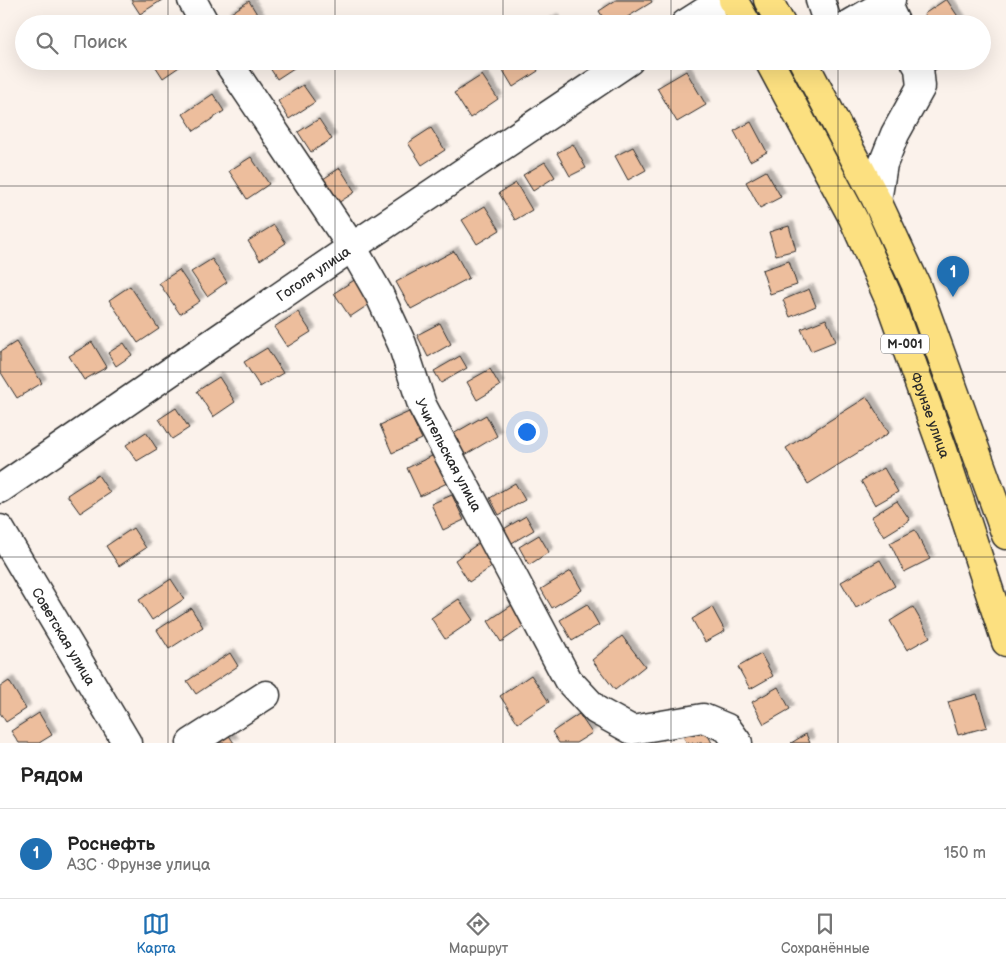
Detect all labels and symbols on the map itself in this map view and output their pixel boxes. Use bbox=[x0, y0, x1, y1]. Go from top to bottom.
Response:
street label: Гоголя улица bbox=[273, 242, 354, 305]
pin: 1 bbox=[937, 256, 969, 297]
road number: M-001 bbox=[881, 334, 929, 354]
street label: Фрунзе улица bbox=[907, 370, 954, 461]
street label: Учительская улица bbox=[412, 396, 486, 515]
your location bbox=[514, 419, 540, 445]
street label: Советская улица bbox=[28, 584, 100, 689]

